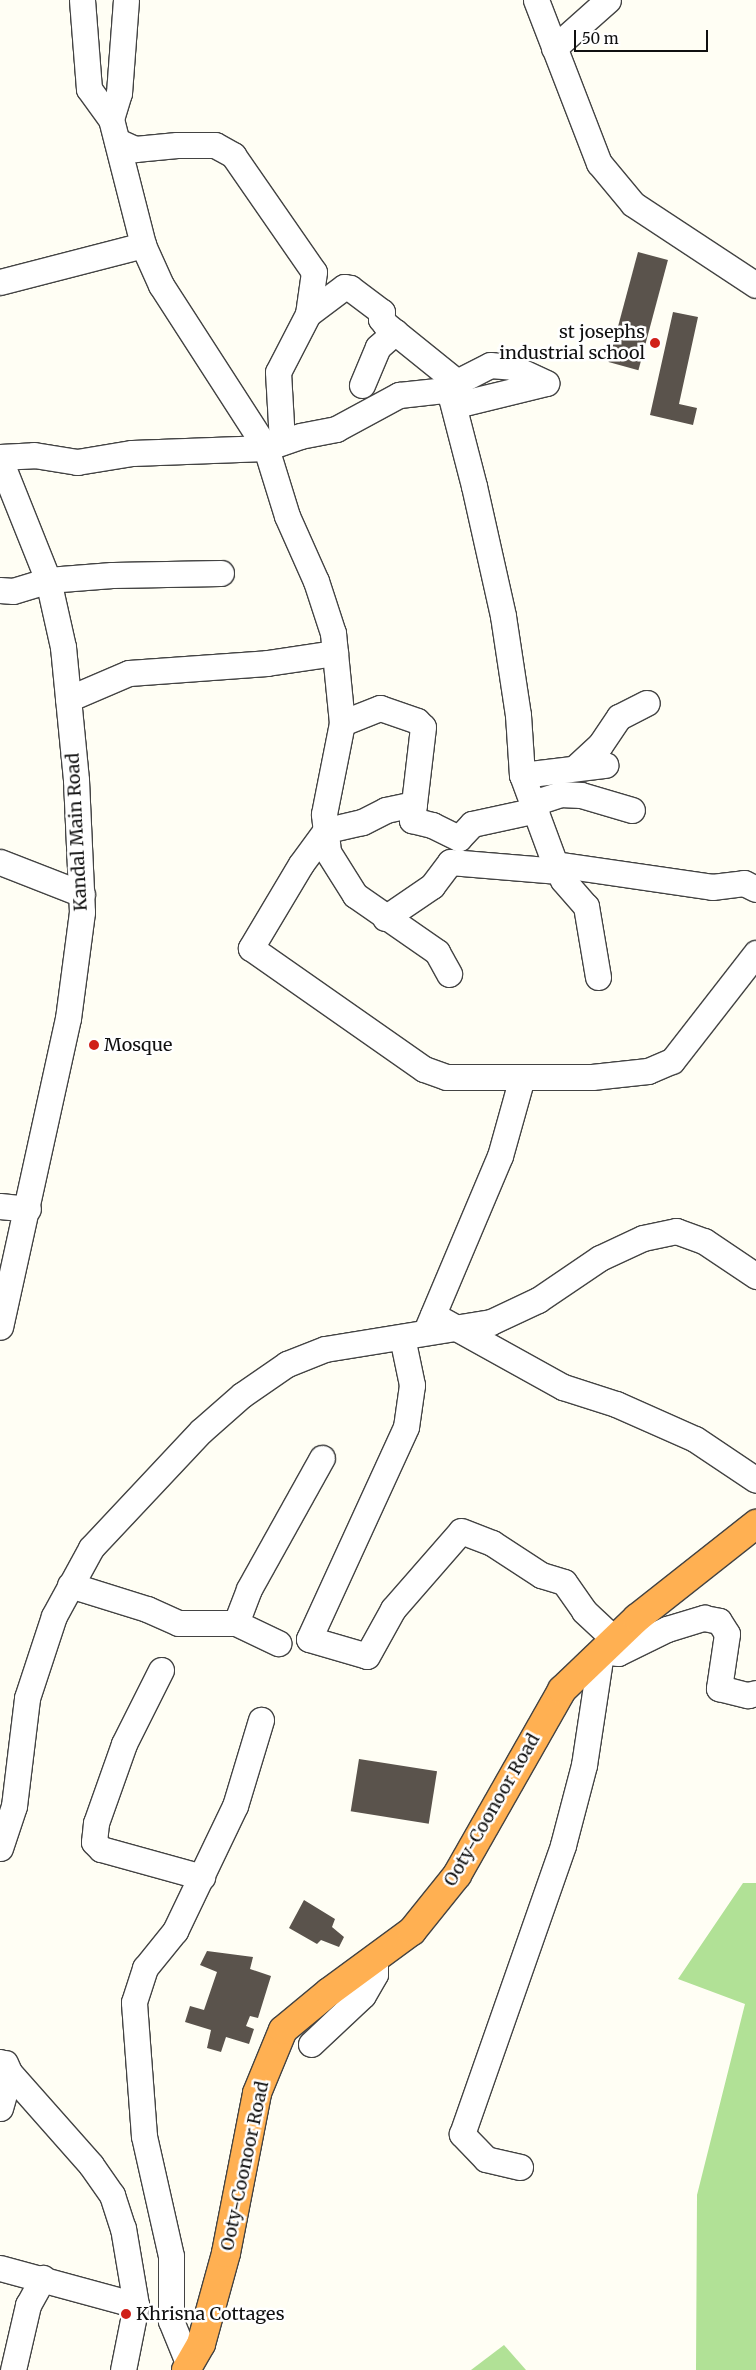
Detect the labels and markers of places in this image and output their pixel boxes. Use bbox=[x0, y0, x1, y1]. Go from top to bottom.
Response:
place label: st josephs industrial school bbox=[499, 322, 645, 364]
marker: st josephs industrial school bbox=[649, 337, 661, 349]
place label: Mosque bbox=[104, 1034, 172, 1056]
marker: Mosque bbox=[88, 1039, 100, 1051]
place label: Khrisna Cottages bbox=[136, 2303, 284, 2325]
marker: Khrisna Cottages bbox=[120, 2308, 132, 2320]

